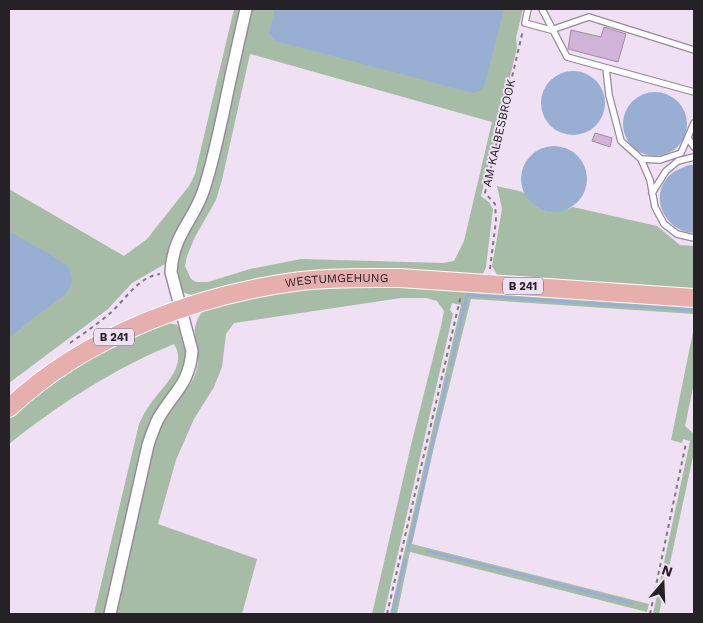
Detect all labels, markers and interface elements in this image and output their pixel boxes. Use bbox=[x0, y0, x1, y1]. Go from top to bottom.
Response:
street label: AM KALBESBROOK bbox=[480, 78, 518, 188]
street label: WESTUMGEHUNG bbox=[284, 271, 388, 290]
road number: B 241 bbox=[503, 278, 543, 294]
road number: B 241 bbox=[94, 328, 134, 346]
north arrow bbox=[638, 558, 688, 608]
text: N bbox=[660, 561, 675, 580]

